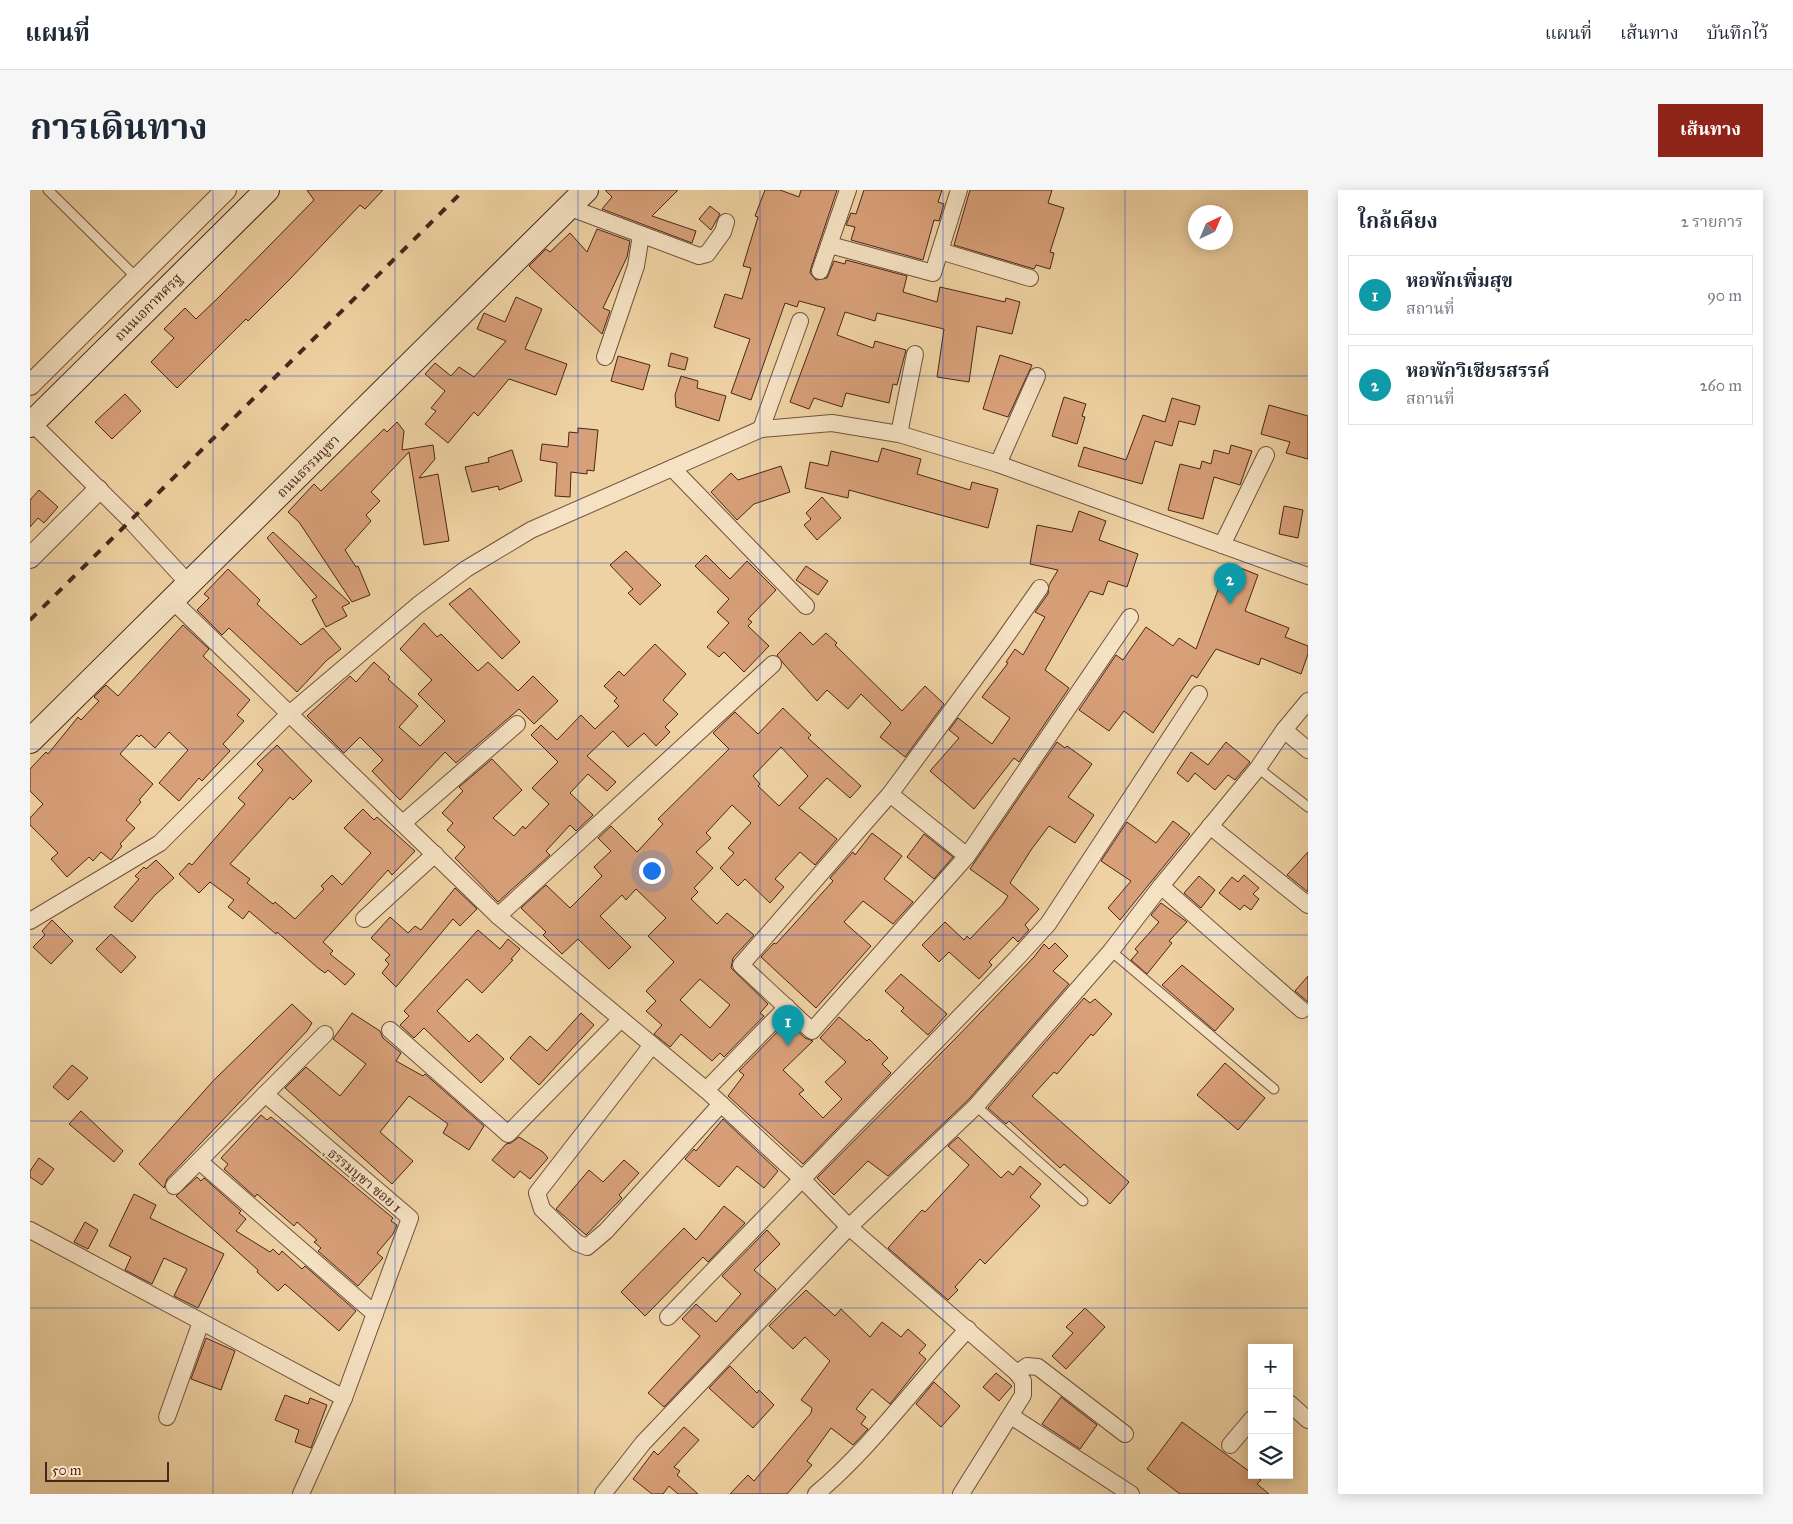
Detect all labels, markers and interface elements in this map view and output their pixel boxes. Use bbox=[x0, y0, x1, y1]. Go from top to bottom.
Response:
text: แผนที่ bbox=[25, 18, 90, 48]
text: แผนที่ bbox=[1545, 22, 1592, 44]
text: เส้นทาง bbox=[1620, 22, 1679, 44]
text: บันทึกไว้ bbox=[1707, 22, 1768, 44]
button: เส้นทาง bbox=[1658, 104, 1763, 157]
text: การเดินทาง bbox=[30, 106, 208, 149]
north arrow bbox=[1188, 205, 1233, 250]
text: ใกล้เคียง bbox=[1358, 208, 1438, 234]
text: 2 รายการ bbox=[1681, 212, 1743, 231]
text: หอพักเพิ่มสุข bbox=[1406, 269, 1513, 292]
street label: ถนนเอกาทศรฐ bbox=[111, 270, 186, 345]
text: 1 bbox=[1372, 286, 1378, 305]
text: 90 m bbox=[1707, 286, 1742, 305]
text: สถานที่ bbox=[1406, 299, 1454, 318]
text: หอพักวิเชียรสรรค์ bbox=[1406, 359, 1550, 382]
text: 2 bbox=[1371, 376, 1379, 395]
text: 260 m bbox=[1700, 376, 1742, 395]
text: สถานที่ bbox=[1406, 389, 1454, 408]
street label: ถนนธรรมบูชา bbox=[273, 431, 343, 501]
pin: 2 bbox=[1214, 563, 1246, 604]
your location bbox=[639, 858, 665, 884]
pin: 1 bbox=[772, 1005, 804, 1046]
street label: ุธรรมบูชา ซอย 1 bbox=[321, 1142, 406, 1217]
map controls bbox=[1248, 1344, 1293, 1479]
button: + bbox=[1248, 1344, 1293, 1389]
button: − bbox=[1248, 1389, 1293, 1434]
button: layers bbox=[1248, 1434, 1293, 1479]
scale bar bbox=[45, 1459, 169, 1482]
text: 50 m bbox=[52, 1462, 81, 1479]

